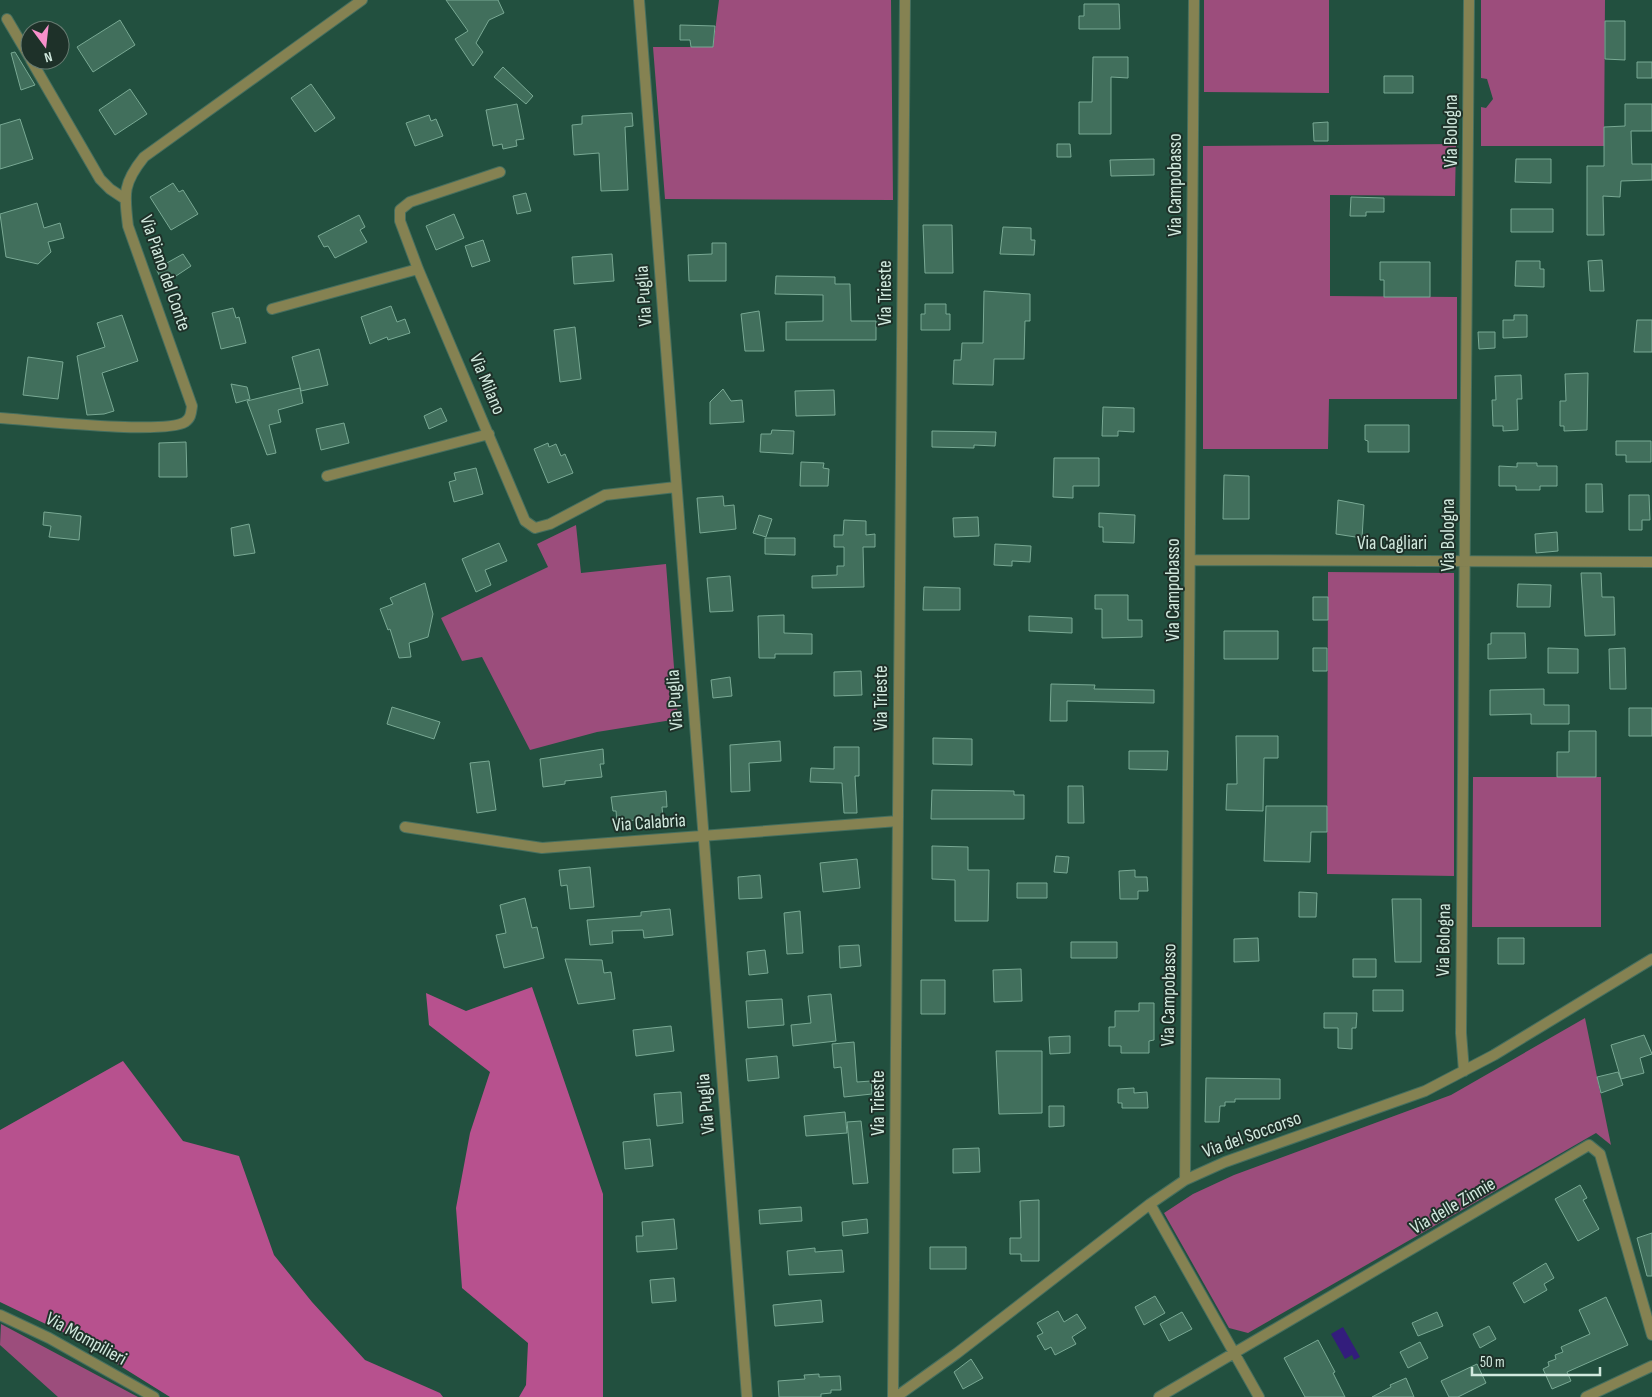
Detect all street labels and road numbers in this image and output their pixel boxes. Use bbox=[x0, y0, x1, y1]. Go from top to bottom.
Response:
street label: Via Bologna bbox=[1440, 94, 1463, 168]
street label: Via Campobasso bbox=[1164, 133, 1187, 237]
street label: Via Piano del Conte bbox=[134, 212, 196, 334]
street label: Via Trieste bbox=[874, 260, 897, 326]
street label: Via Puglia bbox=[630, 265, 658, 327]
street label: Via Milano bbox=[464, 350, 510, 418]
street label: Via Bologna bbox=[1437, 498, 1460, 572]
street label: Via Cagliari bbox=[1357, 532, 1427, 555]
street label: Via Campobasso bbox=[1162, 538, 1185, 642]
street label: Via Trieste bbox=[870, 665, 893, 731]
street label: Via Puglia bbox=[661, 669, 689, 731]
street label: Via Calabria bbox=[611, 809, 687, 837]
street label: Via Bologna bbox=[1432, 903, 1456, 977]
street label: Via Campobasso bbox=[1157, 943, 1181, 1047]
street label: Via Trieste bbox=[867, 1070, 890, 1136]
street label: Via Puglia bbox=[692, 1073, 720, 1135]
street label: Via del Soccorso bbox=[1199, 1107, 1305, 1163]
street label: Via delle Zinnie bbox=[1406, 1172, 1500, 1240]
street label: Via Mompilieri bbox=[41, 1307, 131, 1371]

